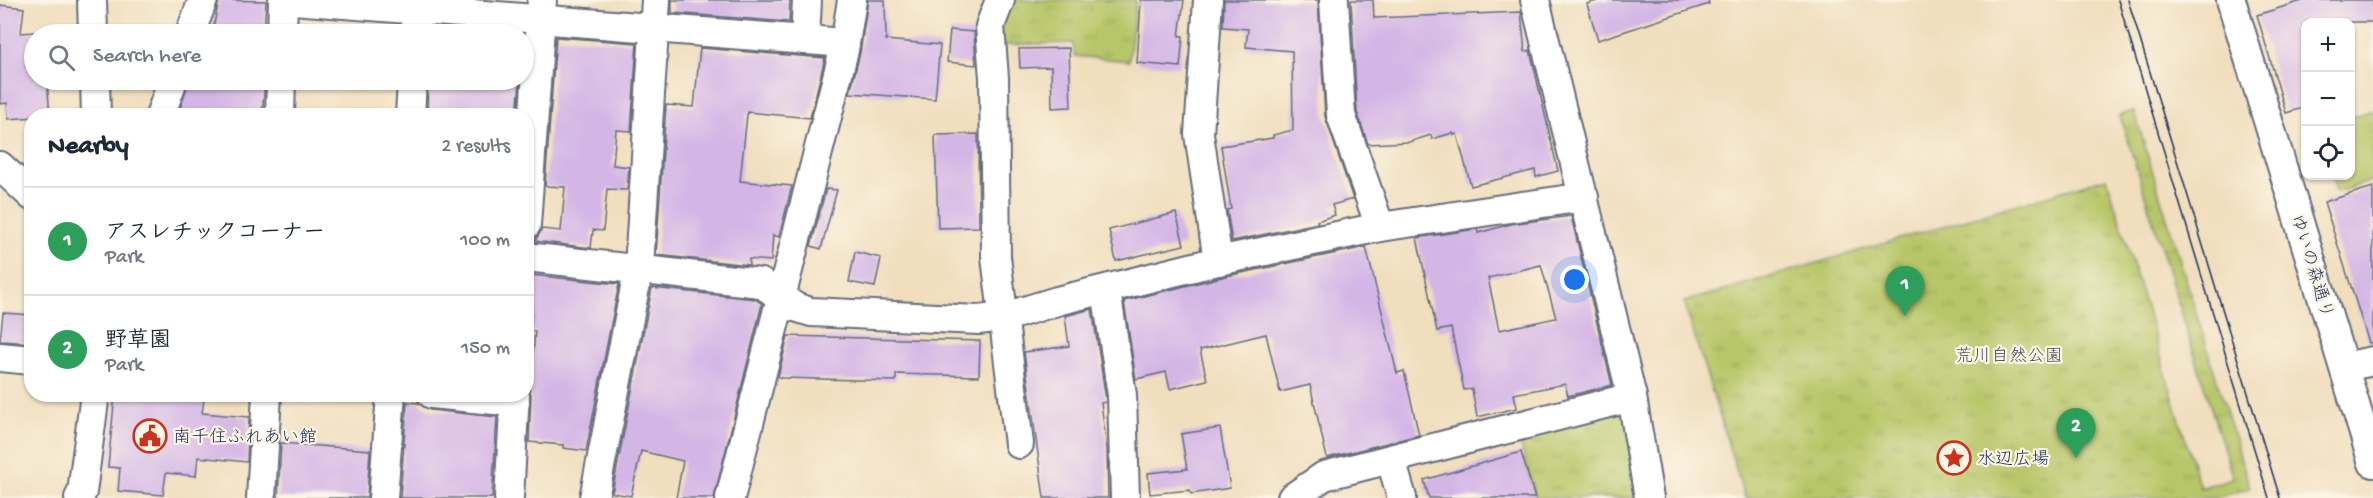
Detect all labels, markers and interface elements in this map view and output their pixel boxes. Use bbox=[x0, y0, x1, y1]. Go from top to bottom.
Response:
map controls bbox=[2301, 18, 2355, 180]
button: + bbox=[2301, 18, 2355, 72]
search box bbox=[24, 24, 534, 90]
icon: search bbox=[45, 41, 78, 74]
text: Search here bbox=[93, 44, 201, 70]
button: − bbox=[2301, 72, 2355, 126]
button: locate bbox=[2301, 126, 2355, 180]
text: Nearby bbox=[48, 132, 129, 163]
text: 2 results bbox=[441, 136, 510, 159]
street label: ゆいの森通り bbox=[2285, 212, 2337, 321]
text: アスレチックコーナー bbox=[105, 221, 325, 247]
text: 1 bbox=[63, 230, 72, 253]
text: 100 m bbox=[460, 230, 510, 253]
text: Park bbox=[105, 247, 143, 270]
your location bbox=[1560, 265, 1589, 294]
pin: 1 bbox=[1886, 266, 1924, 316]
text: 野草園 bbox=[105, 329, 171, 355]
text: 2 bbox=[63, 338, 72, 361]
text: 150 m bbox=[461, 338, 510, 361]
park label: 荒川自然公園 bbox=[1955, 346, 2063, 368]
text: Park bbox=[105, 355, 143, 378]
pin: 2 bbox=[2056, 408, 2096, 458]
public building icon: 南千住ふれあい館 bbox=[132, 418, 168, 454]
place label: 南千住ふれあい館 bbox=[173, 427, 317, 449]
place icon: 水辺広場 bbox=[1936, 440, 1972, 476]
place label: 水辺広場 bbox=[1977, 449, 2049, 471]

